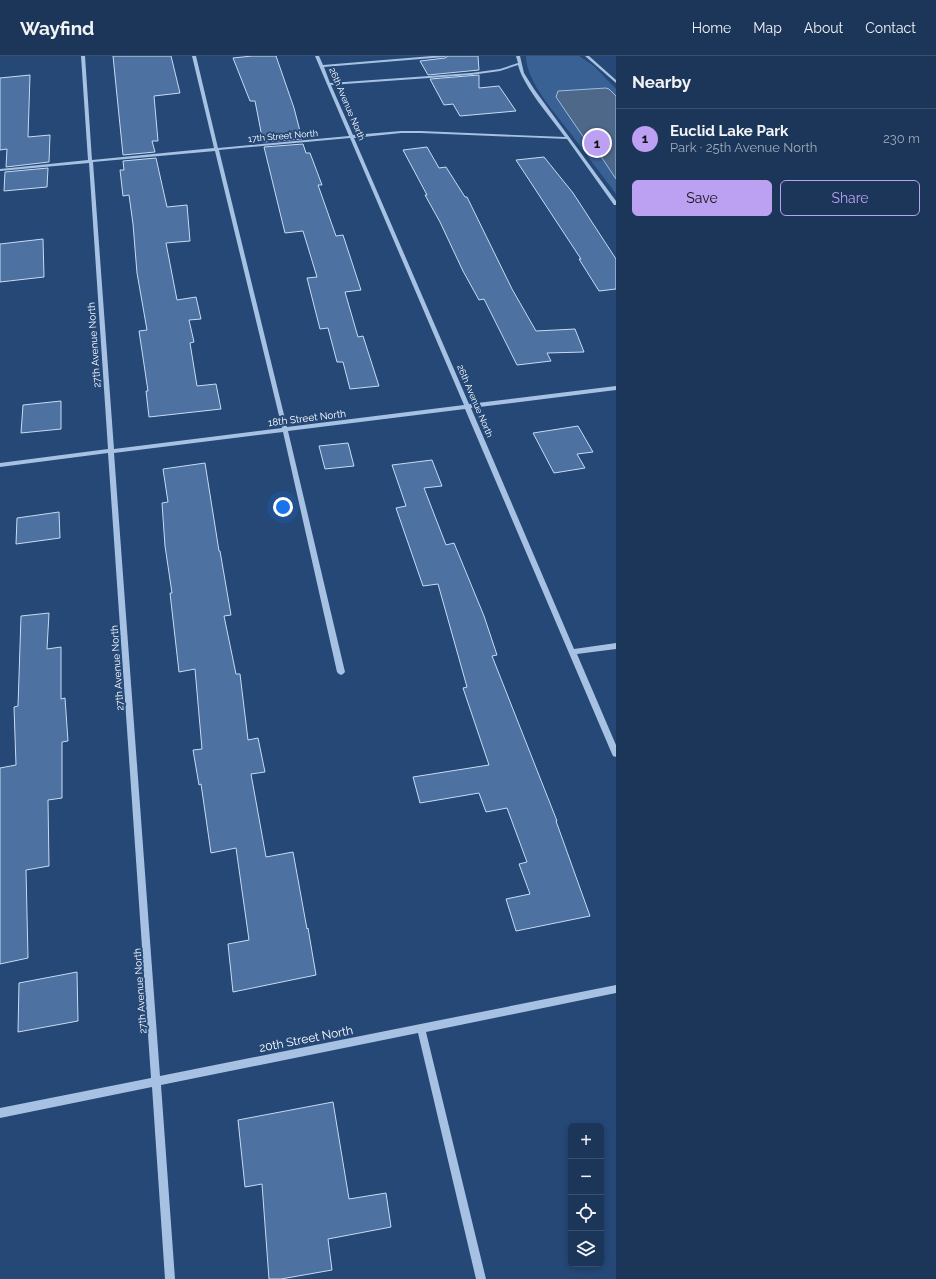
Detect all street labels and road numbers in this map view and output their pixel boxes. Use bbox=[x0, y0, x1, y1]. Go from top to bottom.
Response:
street label: 26th Avenue North bbox=[327, 66, 367, 142]
street label: 17th Street North bbox=[248, 128, 318, 144]
street label: 27th Avenue North bbox=[86, 302, 102, 388]
street label: 26th Avenue North bbox=[455, 363, 495, 439]
street label: 18th Street North bbox=[267, 408, 347, 428]
street label: 27th Avenue North bbox=[109, 625, 125, 711]
street label: 27th Avenue North bbox=[132, 948, 148, 1034]
street label: 20th Street North bbox=[258, 1023, 354, 1055]

